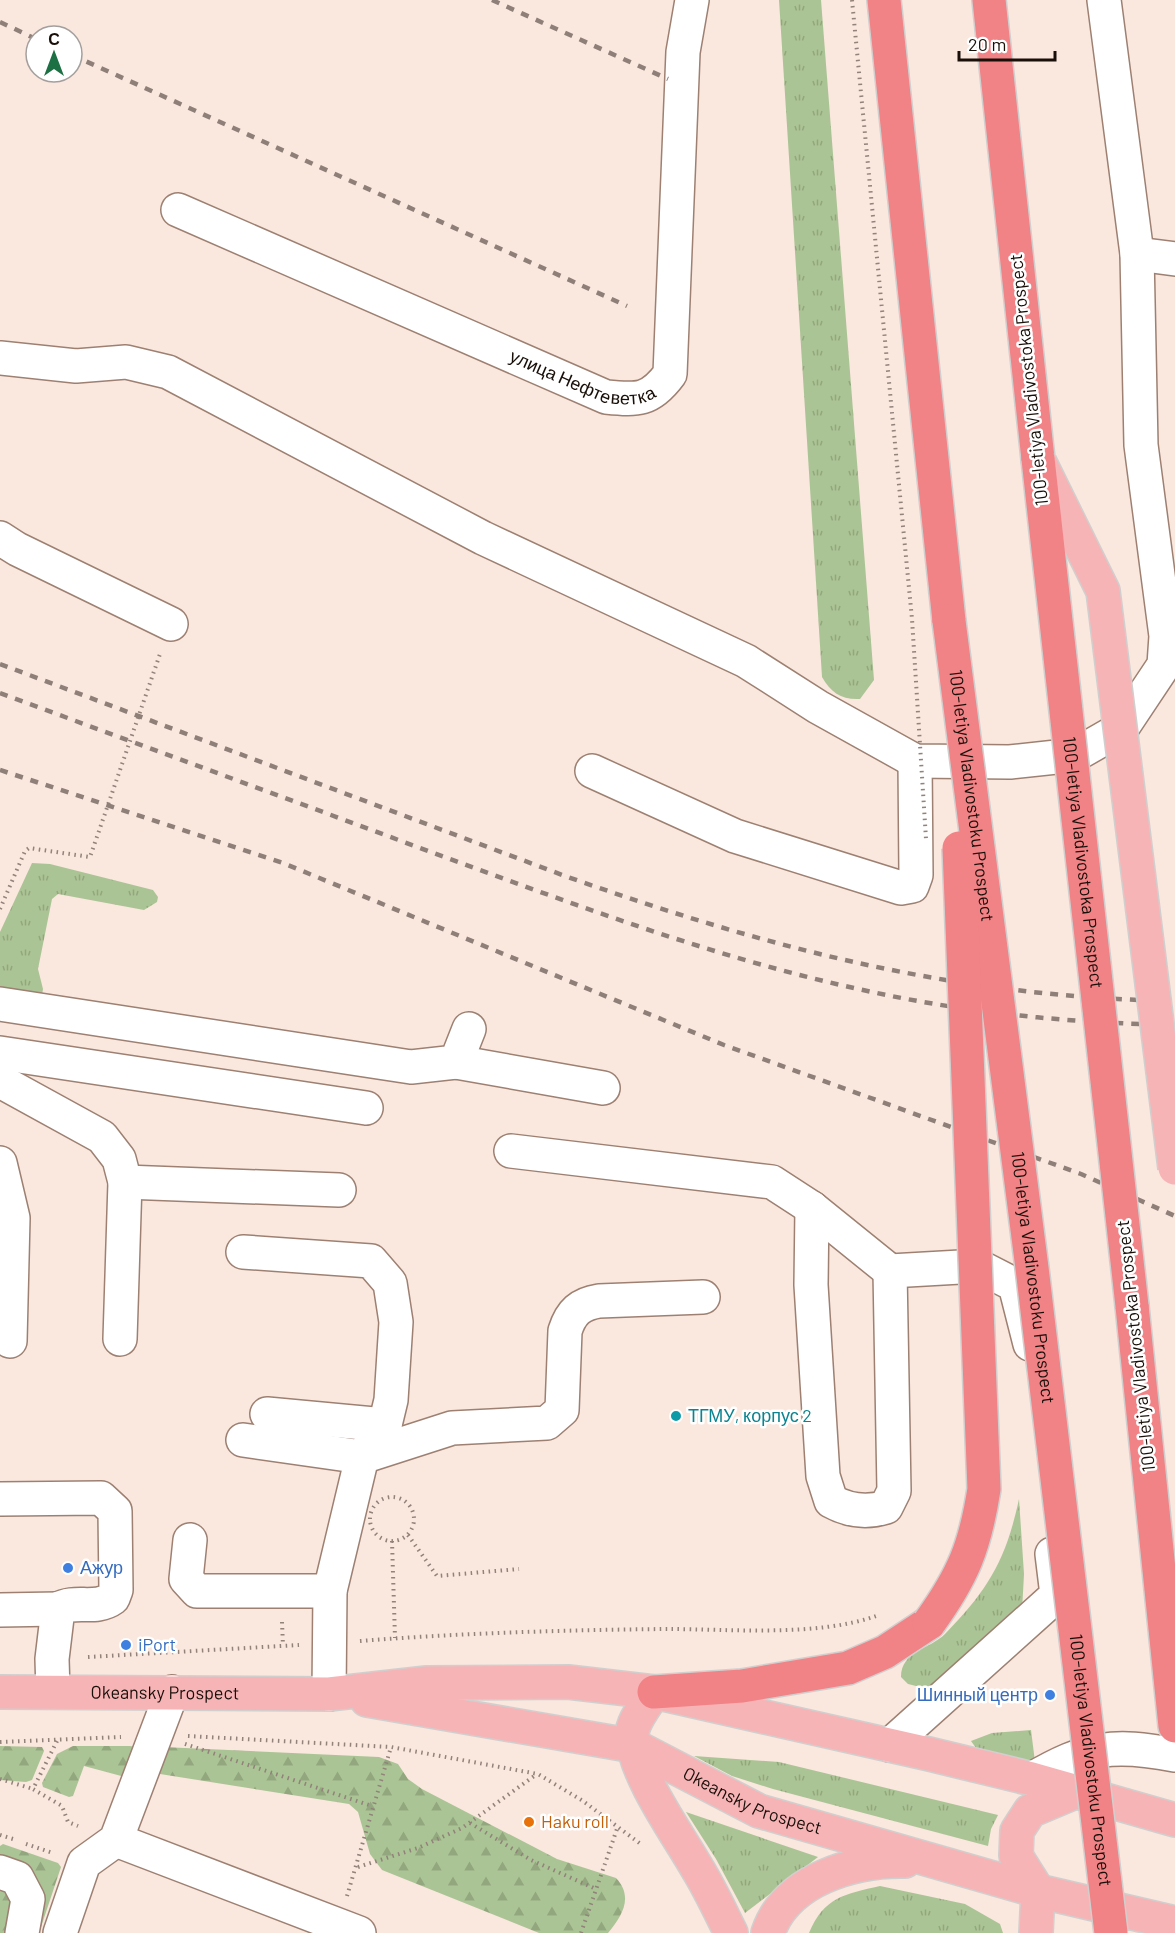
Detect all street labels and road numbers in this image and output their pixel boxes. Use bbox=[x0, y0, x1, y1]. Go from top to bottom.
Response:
street label: 100-letiya Vladivostoka Prospect bbox=[1004, 253, 1052, 507]
street label: улица Нефтеветка bbox=[507, 344, 660, 409]
street label: 100-letiya Vladivostoku Prospect bbox=[945, 668, 999, 923]
street label: 100-letiya Vladivostoka Prospect bbox=[1059, 735, 1109, 989]
street label: 100-letiya Vladivostoku Prospect bbox=[1007, 1150, 1060, 1405]
street label: 100-letiya Vladivostoka Prospect bbox=[1111, 1219, 1159, 1473]
street label: 100-letiya Vladivostoku Prospect bbox=[1066, 1633, 1117, 1887]
street label: Okeansky Prospect bbox=[90, 1681, 240, 1703]
street label: Okeansky Prospect bbox=[680, 1761, 824, 1838]

